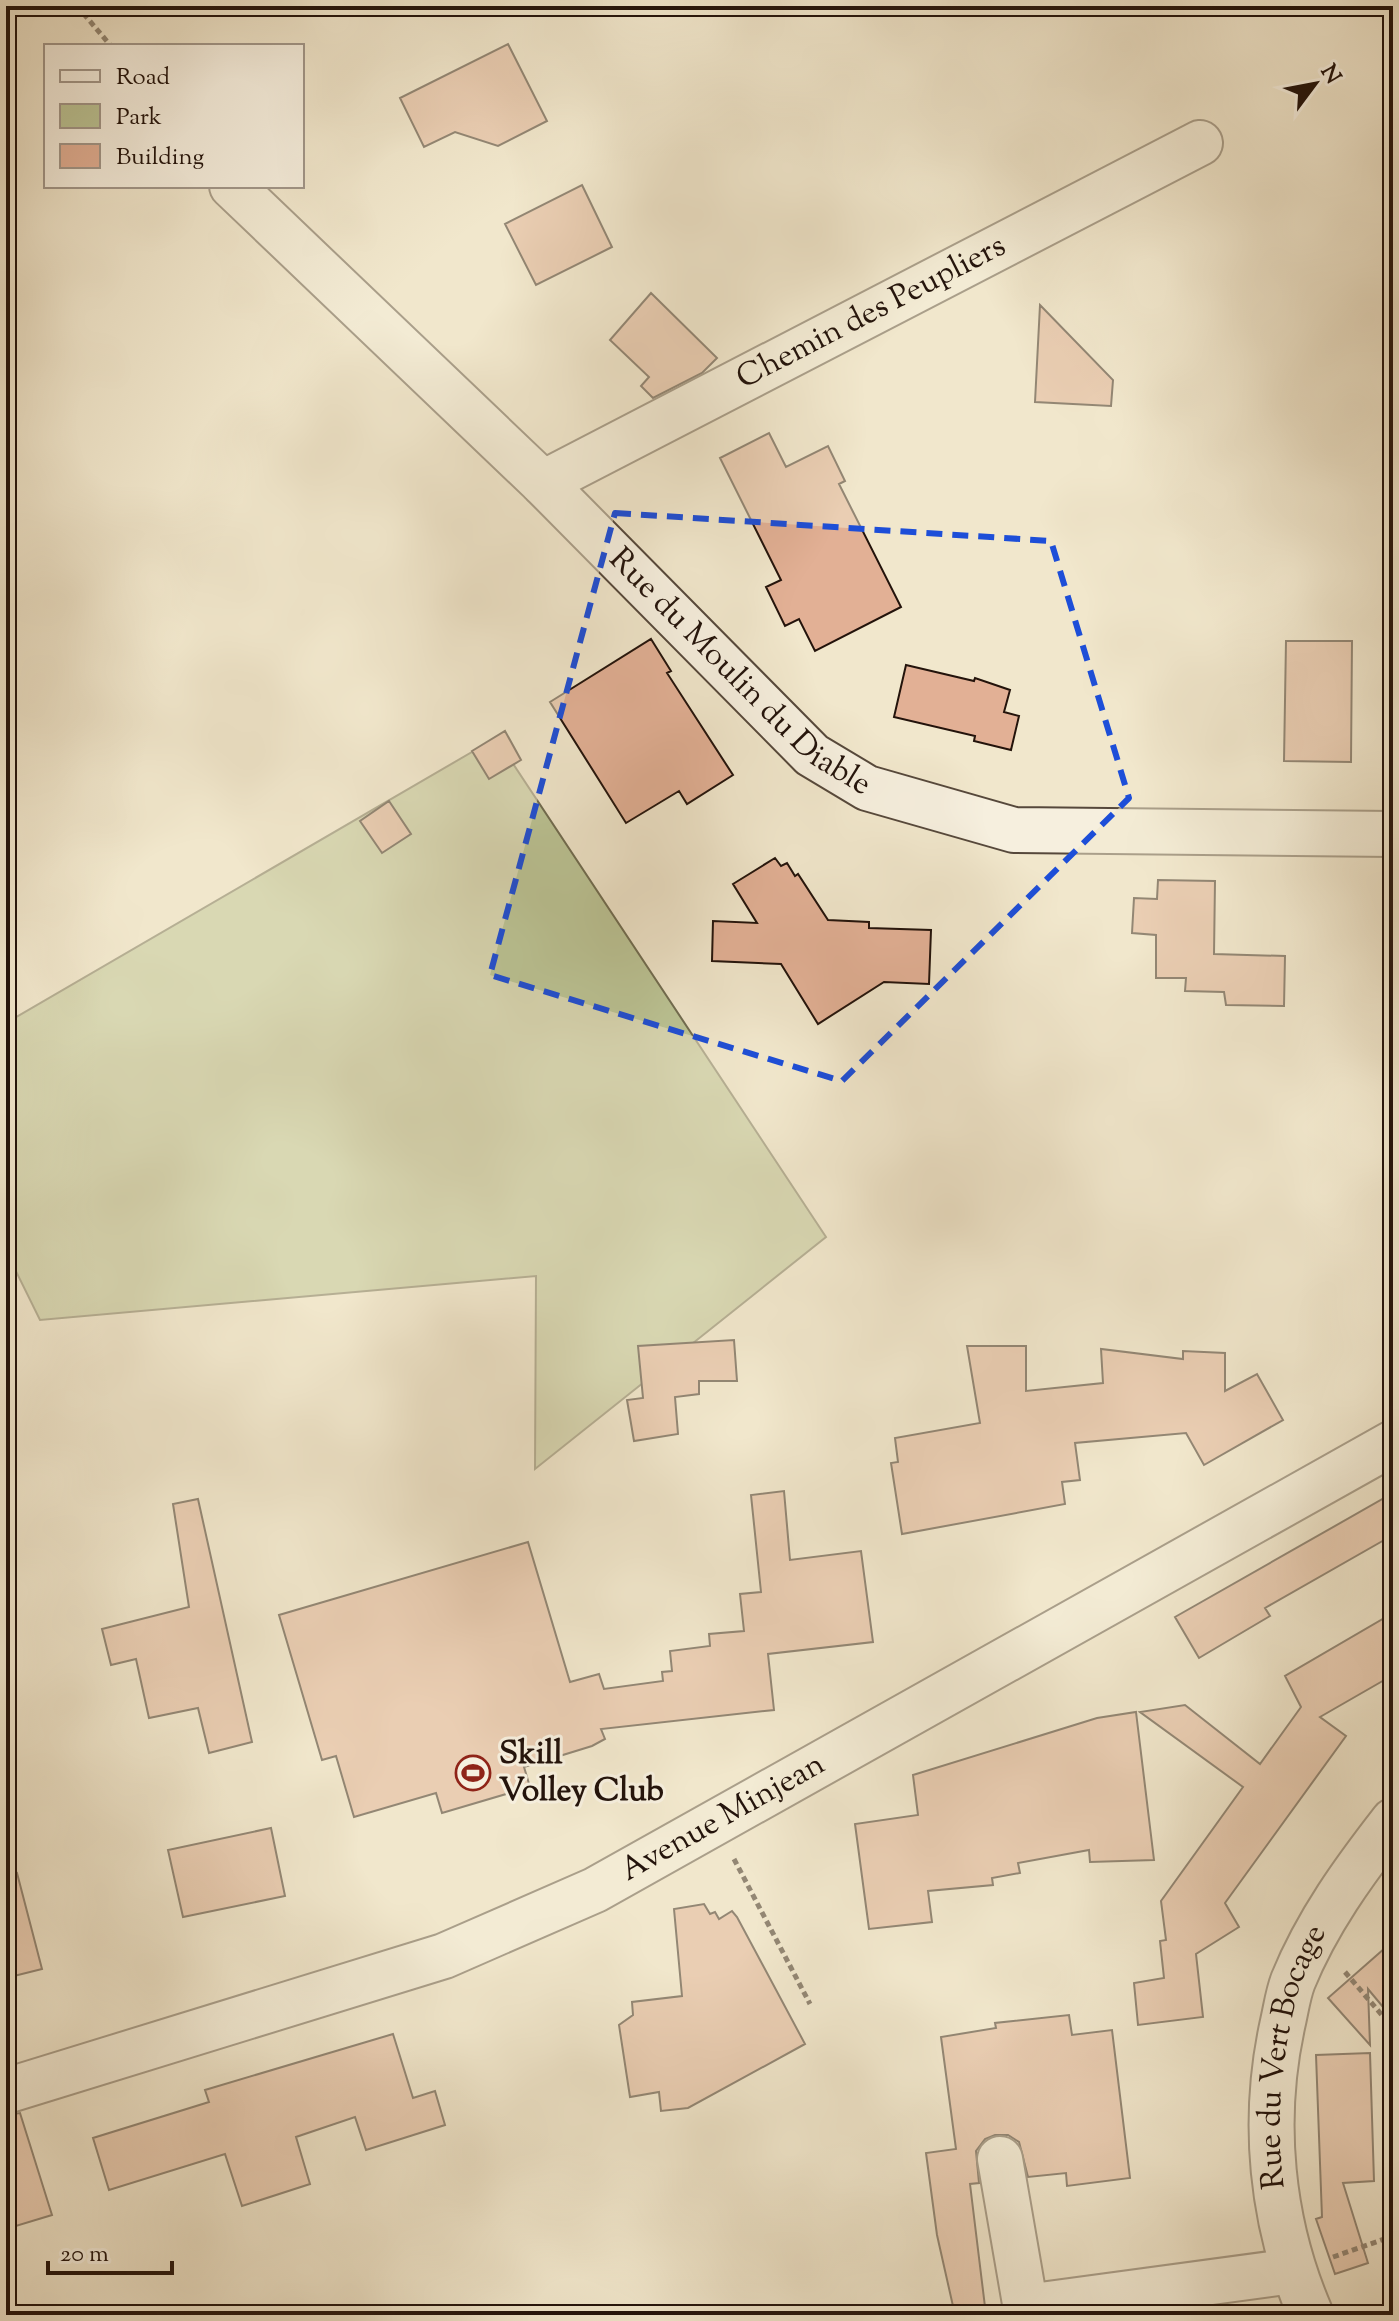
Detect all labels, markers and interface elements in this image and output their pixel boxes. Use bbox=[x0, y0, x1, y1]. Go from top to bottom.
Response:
legend bbox=[44, 44, 304, 188]
north arrow bbox=[1275, 44, 1355, 124]
text: N bbox=[1311, 59, 1348, 91]
text: Road bbox=[116, 61, 170, 95]
text: Park bbox=[116, 101, 162, 135]
text: Building bbox=[116, 141, 205, 175]
street label: Chemin des Peupliers bbox=[729, 224, 1014, 402]
street label: Rue du Moulin du Diable bbox=[597, 538, 879, 808]
place label: Skill Volley Club bbox=[499, 1732, 664, 1815]
street label: Avenue Minjean bbox=[612, 1742, 834, 1894]
sports icon: Skill Volley Club bbox=[454, 1754, 492, 1792]
street label: Rue du Vert Bocage bbox=[1248, 1917, 1339, 2192]
scale bar bbox=[48, 2225, 172, 2275]
text: 20 m bbox=[60, 2238, 109, 2272]

